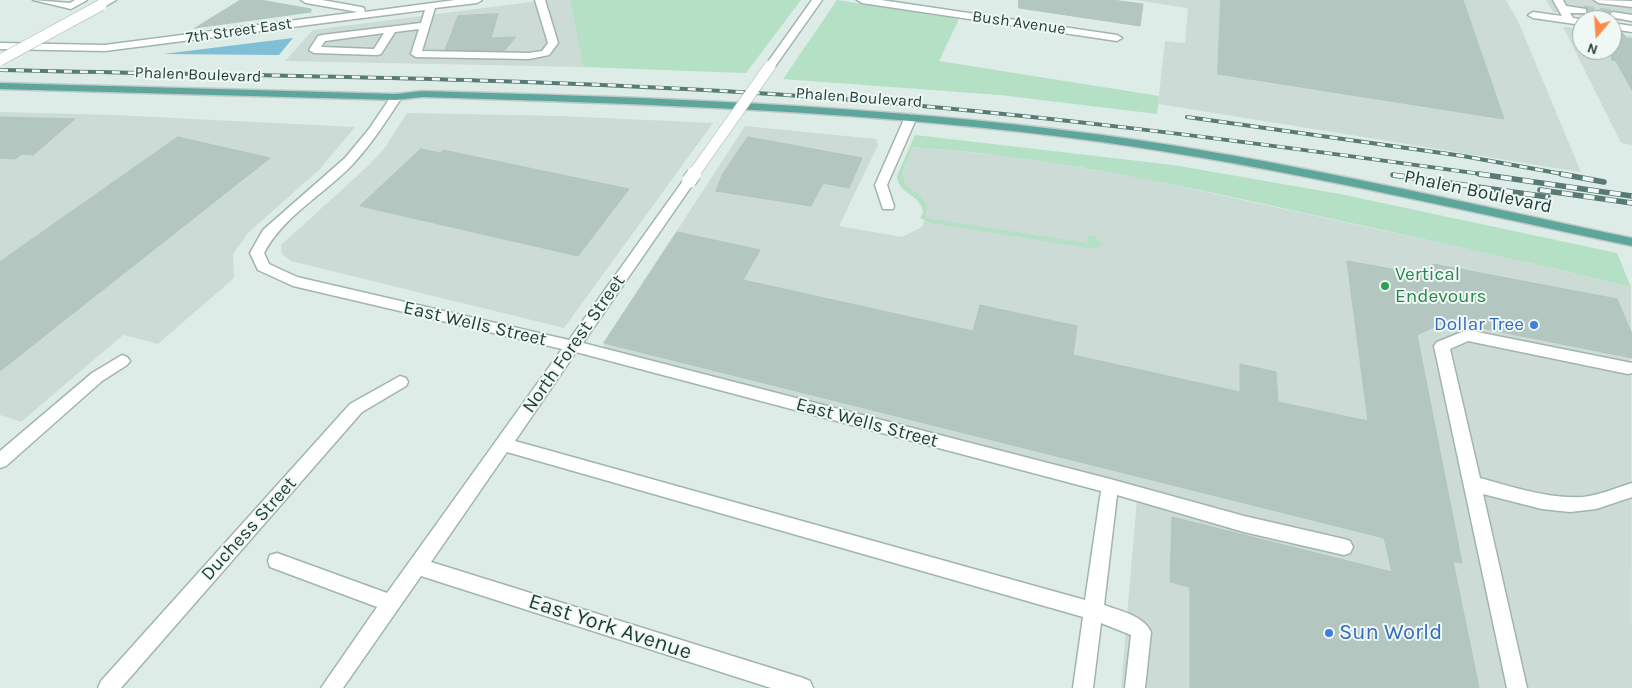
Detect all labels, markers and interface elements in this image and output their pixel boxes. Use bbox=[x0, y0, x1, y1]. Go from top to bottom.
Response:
street label: Bush Avenue bbox=[971, 7, 1067, 39]
north arrow bbox=[1572, 10, 1622, 60]
street label: 7th Street East bbox=[185, 14, 293, 48]
text: N bbox=[1585, 39, 1600, 58]
street label: Phalen Boulevard bbox=[134, 63, 262, 87]
street label: Phalen Boulevard bbox=[795, 84, 923, 112]
street label: Phalen Boulevard bbox=[1402, 165, 1554, 219]
place label: Vertical Endevours bbox=[1395, 264, 1486, 308]
street label: North Forest Street bbox=[518, 270, 630, 418]
marker: Vertical Endevours bbox=[1379, 280, 1391, 292]
street label: East Wells Street bbox=[401, 296, 549, 352]
place label: Dollar Tree bbox=[1434, 314, 1524, 336]
marker: Dollar Tree bbox=[1528, 319, 1540, 331]
street label: East Wells Street bbox=[793, 393, 941, 453]
street label: Duchess Street bbox=[196, 472, 302, 586]
street label: East York Avenue bbox=[525, 588, 695, 666]
place label: Sun World bbox=[1339, 620, 1442, 646]
marker: Sun World bbox=[1323, 627, 1335, 639]

